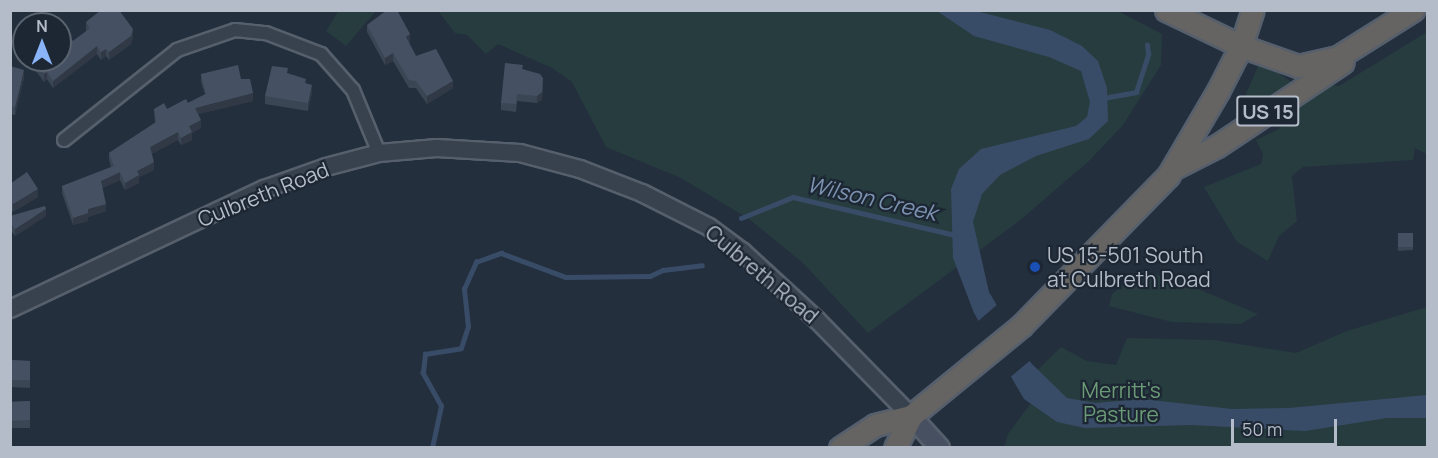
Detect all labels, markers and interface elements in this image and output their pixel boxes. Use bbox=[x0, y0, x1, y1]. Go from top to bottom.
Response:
north arrow bbox=[12, 12, 72, 72]
text: N bbox=[36, 15, 48, 37]
road number: US 15 bbox=[1235, 94, 1301, 128]
street label: Culbreth Road bbox=[194, 156, 332, 232]
water label: Wilson Creek bbox=[804, 171, 940, 227]
street label: Culbreth Road bbox=[701, 220, 823, 328]
place label: US 15-501 South at Culbreth Road bbox=[1047, 242, 1211, 292]
marker: US 15-501 South at Culbreth Road bbox=[1028, 260, 1042, 274]
park label: Merritt's Pasture bbox=[1081, 377, 1161, 427]
scale bar bbox=[1234, 407, 1340, 445]
text: 50 m bbox=[1242, 417, 1282, 441]

